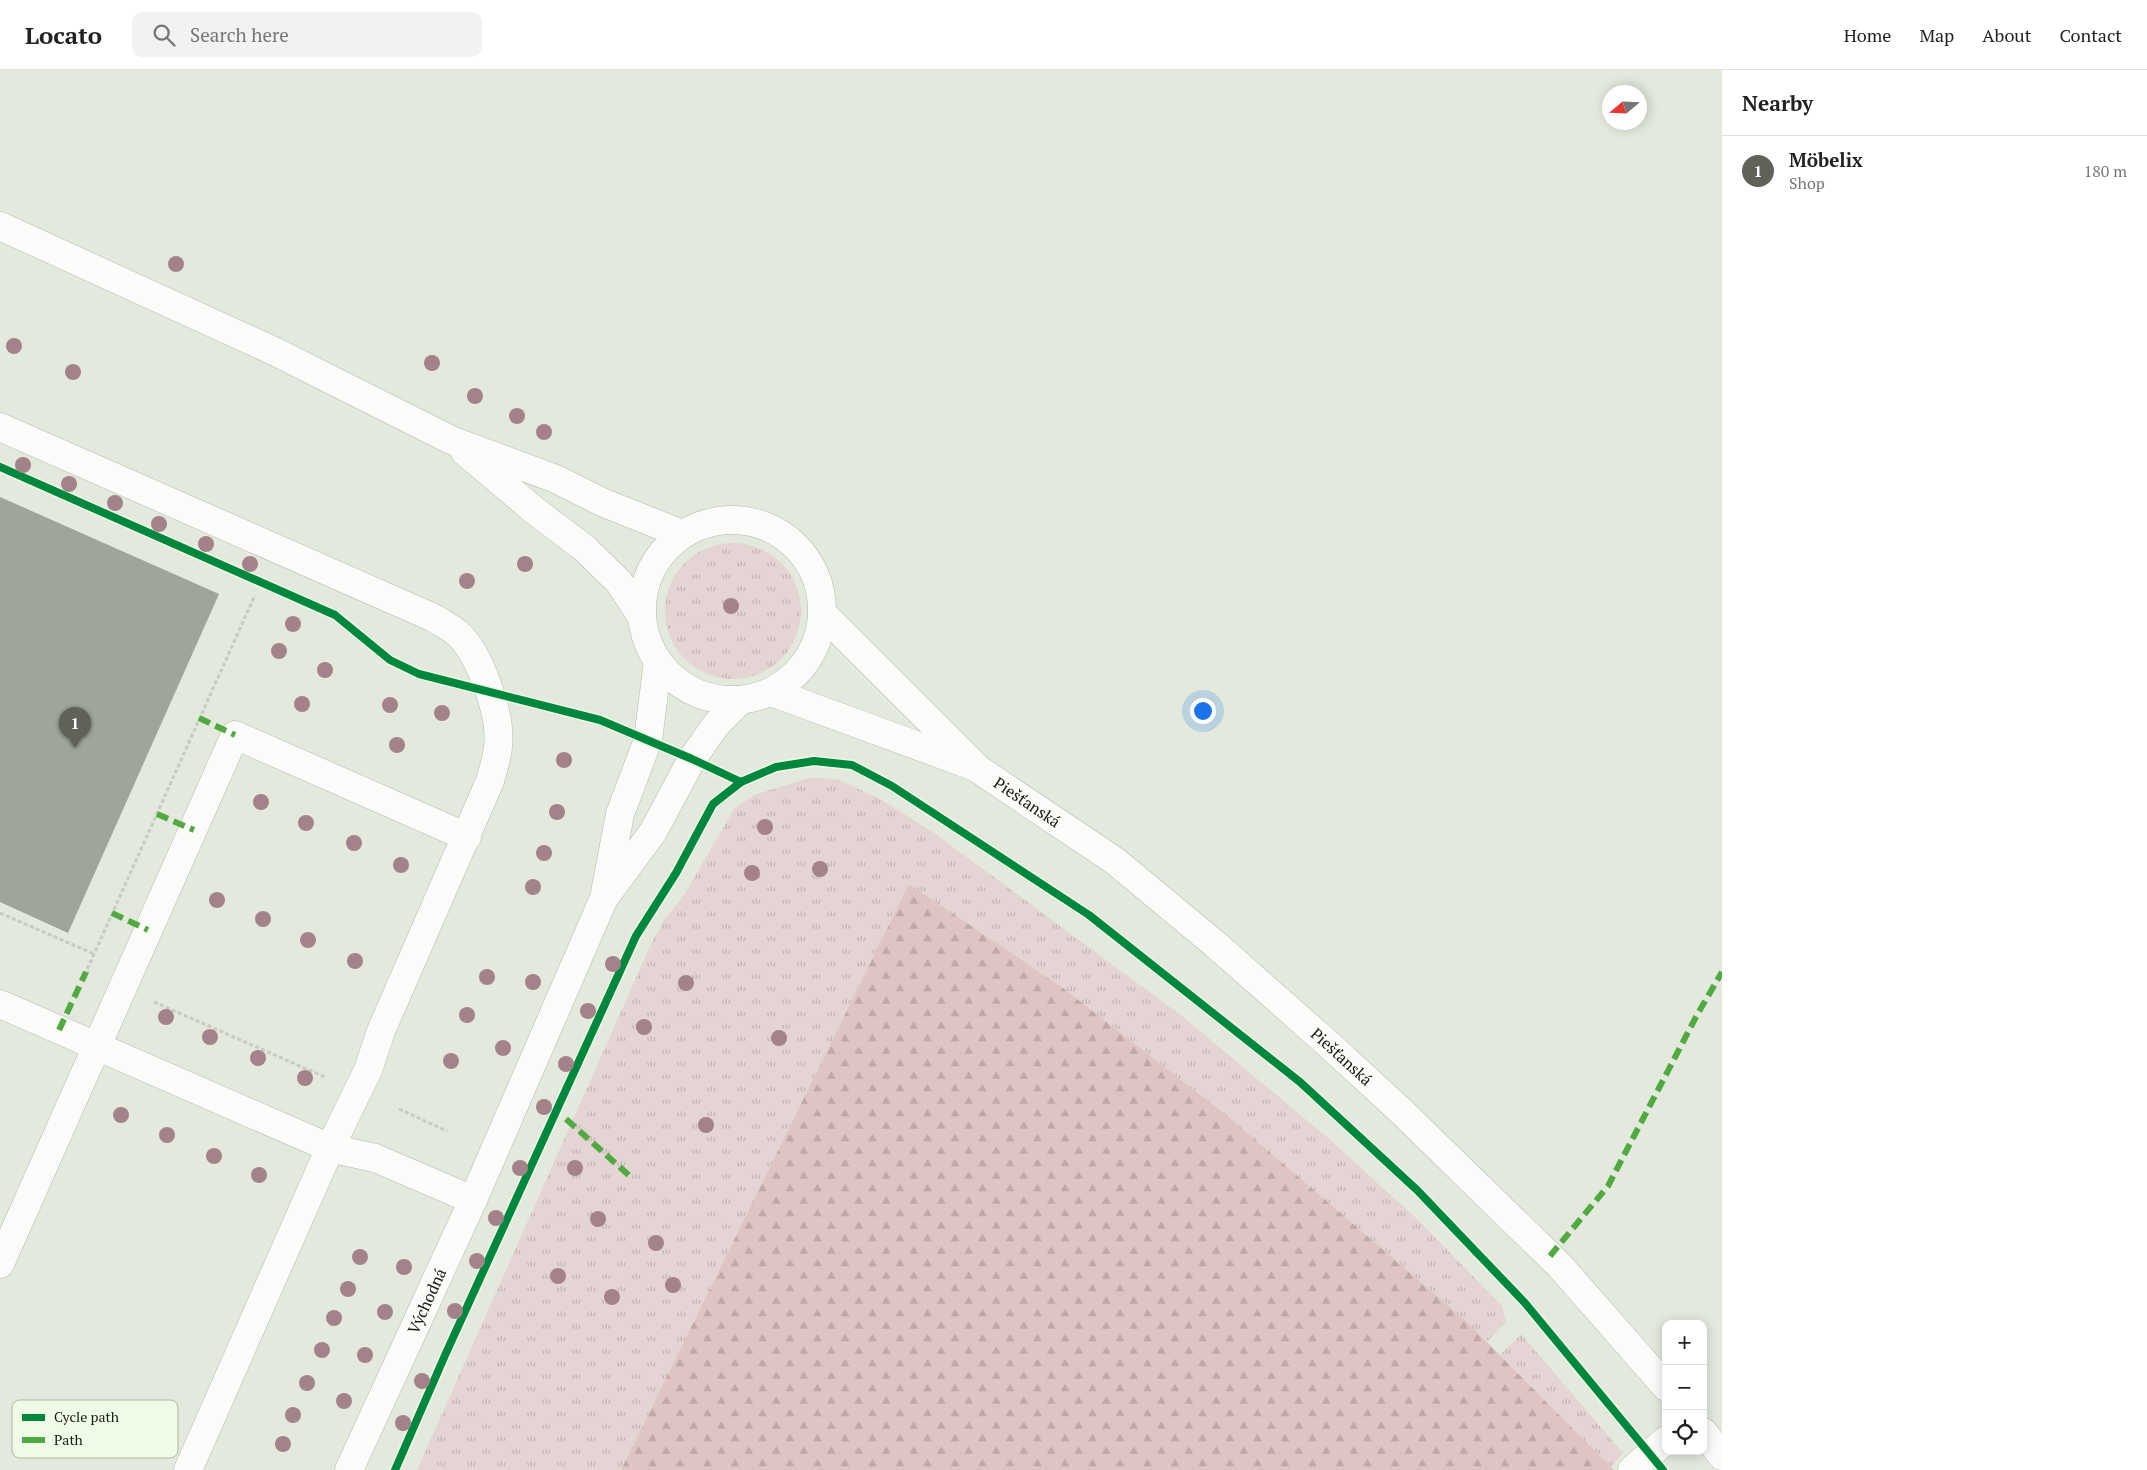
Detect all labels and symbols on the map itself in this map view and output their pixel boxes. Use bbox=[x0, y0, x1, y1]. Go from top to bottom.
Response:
north arrow bbox=[1602, 85, 1647, 130]
your location bbox=[1190, 698, 1216, 724]
pin: 1 bbox=[59, 707, 91, 748]
street label: Piešťanská bbox=[990, 772, 1065, 832]
street label: Piešťanská bbox=[1306, 1023, 1377, 1090]
street label: Východná bbox=[402, 1264, 451, 1338]
legend bbox=[12, 1400, 178, 1458]
text: Cycle path bbox=[54, 1407, 119, 1426]
text: Path bbox=[54, 1430, 83, 1449]

